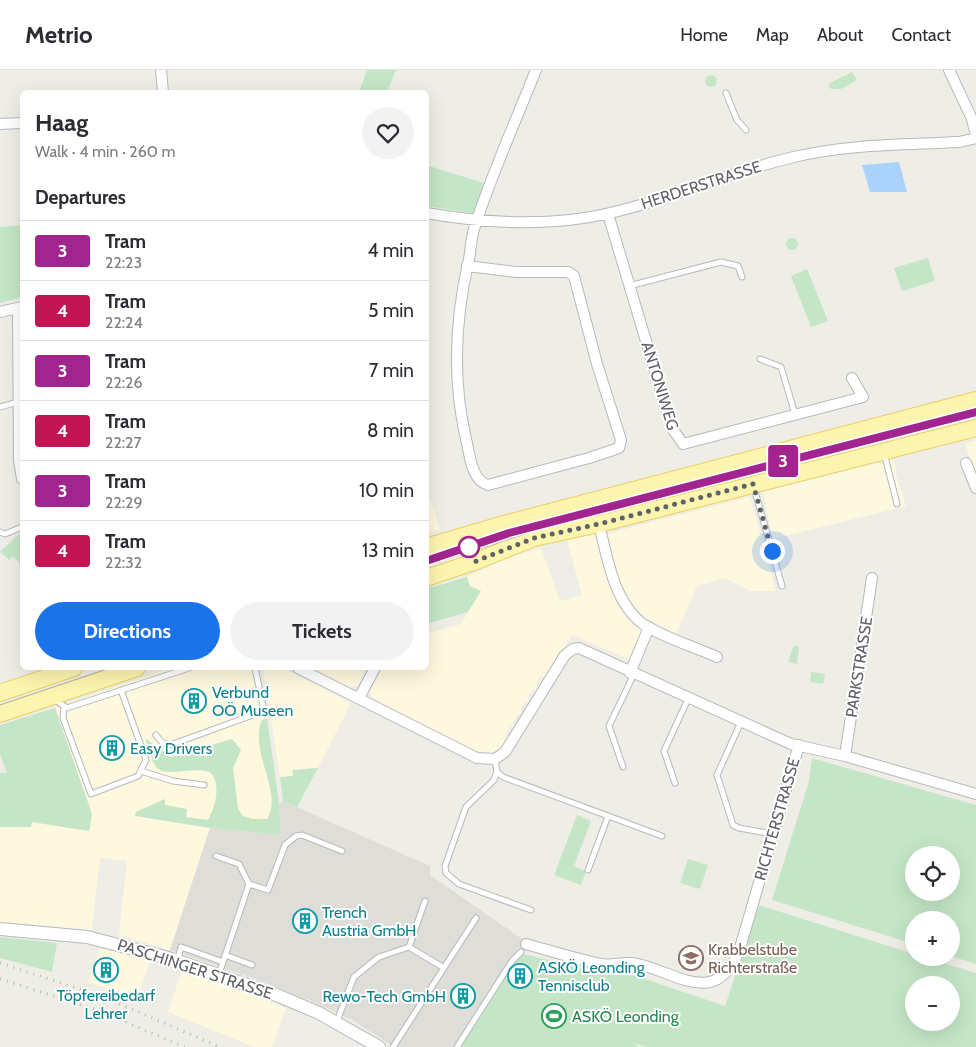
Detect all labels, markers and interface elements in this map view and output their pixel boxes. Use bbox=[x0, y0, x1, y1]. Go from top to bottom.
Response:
text: Metrio bbox=[25, 20, 93, 49]
text: Home bbox=[680, 24, 728, 46]
text: Map bbox=[756, 24, 789, 46]
text: About bbox=[817, 24, 863, 46]
text: Contact bbox=[891, 24, 951, 46]
button: heart bbox=[362, 107, 414, 159]
text: Haag bbox=[35, 108, 88, 137]
text: Walk · 4 min · 260 m bbox=[35, 142, 176, 161]
street label: HERDERSTRASSE bbox=[639, 157, 763, 213]
text: Departures bbox=[35, 186, 126, 209]
text: Tram bbox=[105, 230, 146, 253]
text: 4 min bbox=[367, 239, 414, 262]
text: 3 bbox=[58, 240, 67, 262]
text: 22:23 bbox=[105, 253, 142, 272]
text: Tram bbox=[105, 290, 146, 313]
text: 5 min bbox=[368, 299, 414, 322]
text: 4 bbox=[57, 300, 68, 322]
text: 22:24 bbox=[105, 313, 143, 332]
street label: ANTONIWEG bbox=[638, 339, 682, 433]
text: Tram bbox=[105, 350, 146, 373]
text: 7 min bbox=[369, 359, 414, 382]
text: 3 bbox=[58, 360, 67, 382]
text: 22:26 bbox=[105, 373, 143, 392]
text: Tram bbox=[105, 410, 146, 433]
text: 8 min bbox=[367, 419, 414, 442]
text: 4 bbox=[57, 420, 68, 442]
text: 22:27 bbox=[105, 433, 142, 452]
line badge: 3 bbox=[767, 445, 799, 477]
text: 3 bbox=[778, 450, 788, 472]
text: Tram bbox=[105, 470, 146, 493]
text: 10 min bbox=[359, 479, 414, 502]
text: 3 bbox=[58, 480, 67, 502]
text: 22:29 bbox=[105, 493, 143, 512]
text: Tram bbox=[105, 530, 146, 553]
unlabelled marker bbox=[458, 536, 480, 558]
text: 13 min bbox=[362, 539, 414, 562]
your location bbox=[760, 539, 785, 564]
text: 4 bbox=[57, 540, 68, 562]
text: 22:32 bbox=[105, 553, 142, 572]
button: Directions bbox=[35, 602, 220, 660]
button: Tickets bbox=[230, 602, 414, 660]
street label: PARKSTRASSE bbox=[842, 615, 876, 719]
place label: Verbund OÖ Museen bbox=[212, 683, 293, 720]
building icon: Verbund OÖ Museen bbox=[181, 688, 207, 714]
building icon: Easy Drivers bbox=[99, 735, 125, 761]
place label: Easy Drivers bbox=[130, 739, 213, 758]
street label: RICHTERSTRASSE bbox=[750, 755, 804, 883]
map controls bbox=[905, 846, 960, 1031]
button: locate bbox=[905, 846, 960, 901]
place label: Trench Austria GmbH bbox=[322, 903, 416, 940]
building icon: Trench Austria GmbH bbox=[292, 908, 318, 934]
button: + bbox=[905, 911, 960, 966]
street label: PASCHINGER STRASSE bbox=[115, 935, 275, 1003]
place label: Krabbelstube Richterstraße bbox=[708, 940, 797, 977]
school or university icon: Krabbelstube Richterstraße bbox=[678, 945, 704, 971]
building icon: Töpfereibedarf Lehrer bbox=[93, 957, 119, 983]
place label: ASKÖ Leonding Tennisclub bbox=[538, 958, 646, 995]
building icon: ASKÖ Leonding Tennisclub bbox=[507, 963, 533, 989]
button: − bbox=[905, 976, 960, 1031]
building icon: Rewo-Tech GmbH bbox=[450, 983, 476, 1009]
place label: Töpfereibedarf Lehrer bbox=[57, 986, 156, 1023]
place label: Rewo-Tech GmbH bbox=[322, 987, 446, 1006]
sports icon: ASKÖ Leonding bbox=[541, 1003, 567, 1029]
place label: ASKÖ Leonding bbox=[572, 1007, 680, 1026]

